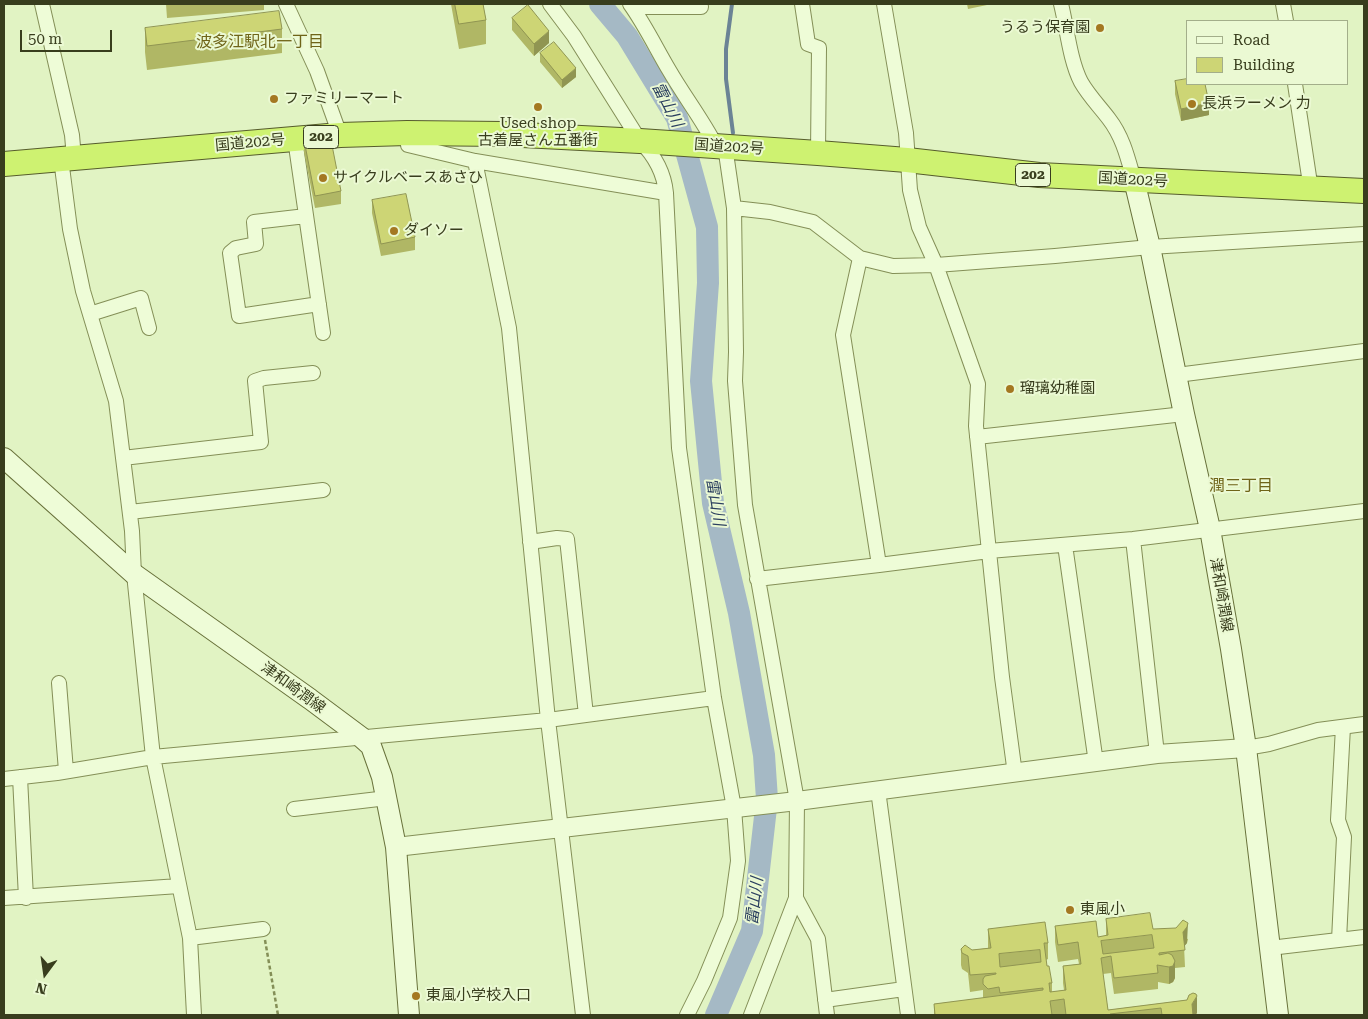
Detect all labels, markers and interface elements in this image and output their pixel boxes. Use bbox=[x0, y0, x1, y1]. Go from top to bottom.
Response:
place label: うるう保育園 bbox=[1000, 19, 1090, 37]
scale bar bbox=[22, 20, 115, 52]
legend bbox=[1186, 20, 1348, 85]
marker: うるう保育園 bbox=[1094, 22, 1106, 34]
text: 50 m bbox=[28, 30, 62, 48]
text: Road bbox=[1233, 31, 1270, 49]
district label: 波多江駅北一丁目 bbox=[196, 32, 324, 52]
text: Building bbox=[1233, 56, 1294, 74]
water label: 雷山川 bbox=[648, 79, 686, 131]
place label: ファミリーマート bbox=[284, 90, 404, 108]
marker: ファミリーマート bbox=[268, 93, 280, 105]
place label: 長浜ラーメン 力 bbox=[1202, 95, 1311, 113]
marker: 長浜ラーメン 力 bbox=[1186, 98, 1198, 110]
marker: Used shop 古着屋さん五番街 bbox=[532, 101, 544, 113]
place label: Used shop 古着屋さん五番街 bbox=[478, 115, 598, 150]
road number: 202 bbox=[304, 125, 338, 148]
street label: 国道202号 bbox=[214, 131, 286, 155]
street label: 国道202号 bbox=[693, 136, 765, 158]
road number: 202 bbox=[1016, 164, 1050, 186]
place label: サイクルベースあさひ bbox=[333, 169, 483, 187]
street label: 国道202号 bbox=[1097, 169, 1169, 191]
marker: サイクルベースあさひ bbox=[317, 172, 329, 184]
place label: ダイソー bbox=[404, 222, 464, 240]
marker: ダイソー bbox=[388, 225, 400, 237]
place label: 瑠璃幼稚園 bbox=[1020, 380, 1095, 398]
marker: 瑠璃幼稚園 bbox=[1004, 383, 1016, 395]
district label: 潤三丁目 bbox=[1209, 476, 1273, 496]
water label: 雷山川 bbox=[702, 477, 728, 527]
street label: 津和崎潤線 bbox=[1206, 557, 1236, 633]
street label: 津和崎潤線 bbox=[257, 659, 329, 717]
water label: 雷山川 bbox=[743, 876, 767, 926]
place label: 東風小 bbox=[1080, 901, 1125, 919]
marker: 東風小 bbox=[1064, 904, 1076, 916]
north arrow bbox=[20, 949, 70, 999]
text: N bbox=[34, 979, 49, 998]
place label: 東風小学校入口 bbox=[426, 987, 531, 1005]
marker: 東風小学校入口 bbox=[410, 990, 422, 1002]

